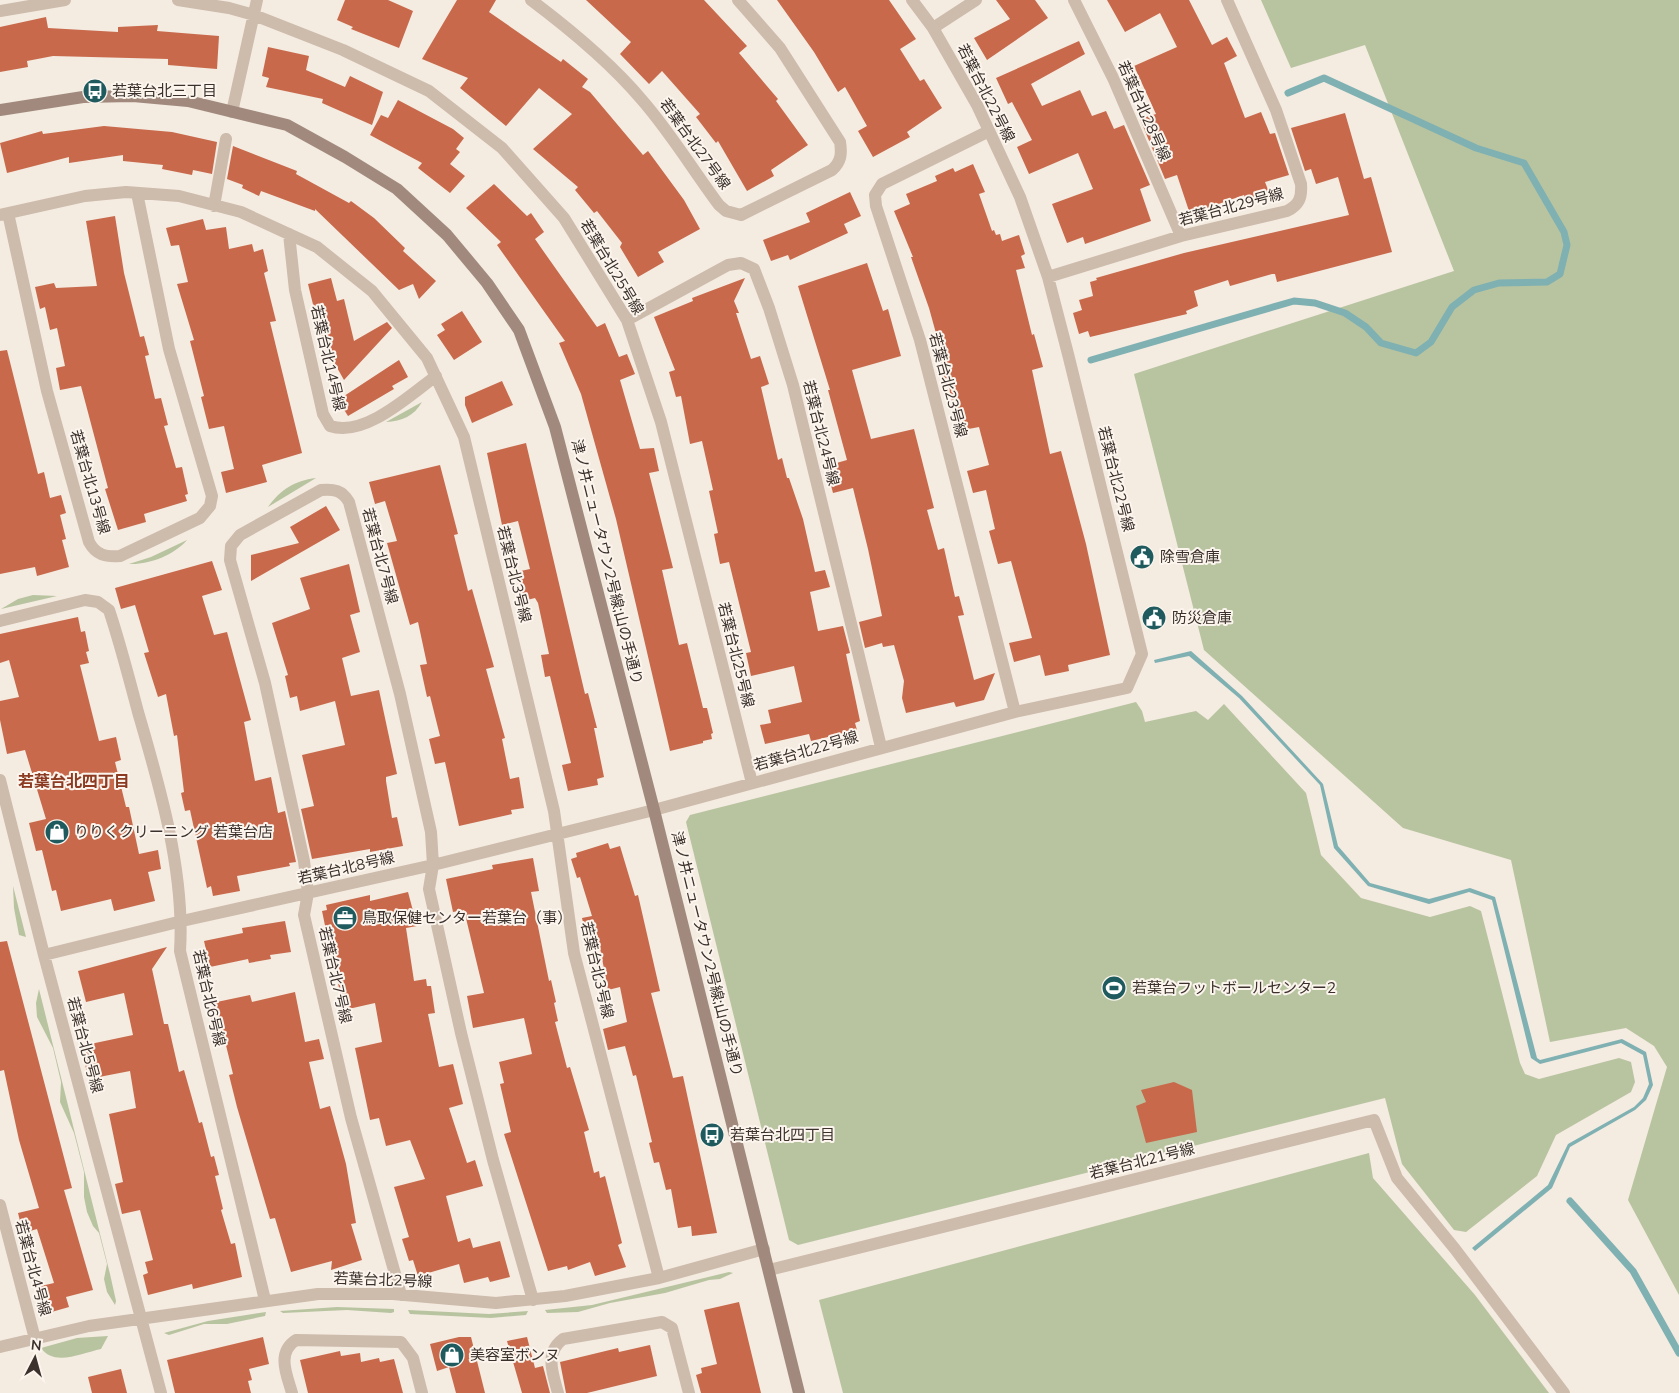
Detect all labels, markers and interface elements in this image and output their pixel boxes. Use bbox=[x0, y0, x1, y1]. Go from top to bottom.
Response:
street label: 若葉台北22号線 bbox=[953, 40, 1019, 145]
street label: 若葉台北28号線 bbox=[1114, 58, 1175, 164]
bus stop icon: 若葉台北三丁目 bbox=[82, 78, 108, 104]
place label: 若葉台北三丁目 bbox=[112, 81, 217, 100]
street label: 若葉台北27号線 bbox=[656, 94, 735, 193]
street label: 若葉台北29号線 bbox=[1176, 183, 1285, 230]
street label: 若葉台北25号線 bbox=[576, 216, 648, 318]
street label: 若葉台北14号線 bbox=[307, 303, 350, 413]
street label: 若葉台北23号線 bbox=[925, 330, 972, 439]
street label: 若葉台北24号線 bbox=[799, 378, 844, 488]
street label: 若葉台北22号線 bbox=[1094, 424, 1139, 534]
street label: 若葉台北13号線 bbox=[66, 427, 114, 536]
street label: 津ノ井ニュータウン2号線;山の手通り bbox=[568, 437, 647, 687]
street label: 若葉台北7号線 bbox=[358, 506, 402, 606]
street label: 若葉台北3号線 bbox=[493, 524, 536, 624]
public building icon: 除雪倉庫 bbox=[1129, 544, 1155, 570]
place label: 除雪倉庫 bbox=[1160, 547, 1220, 566]
street label: 若葉台北25号線 bbox=[714, 600, 759, 710]
public building icon: 防災倉庫 bbox=[1141, 605, 1167, 631]
place label: 防災倉庫 bbox=[1172, 608, 1232, 627]
street label: 若葉台北22号線 bbox=[751, 727, 860, 775]
district label: 若葉台北四丁目 bbox=[18, 771, 130, 791]
shop icon: りりくクリーニング 若葉台店 bbox=[44, 819, 70, 845]
place label: りりくクリーニング 若葉台店 bbox=[74, 822, 273, 841]
street label: 津ノ井ニュータウン2号線;山の手通り bbox=[668, 829, 747, 1079]
street label: 若葉台北8号線 bbox=[296, 847, 396, 888]
office icon: 鳥取保健センター若葉台（事） bbox=[332, 905, 358, 931]
place label: 鳥取保健センター若葉台（事） bbox=[362, 908, 572, 927]
street label: 若葉台北3号線 bbox=[577, 920, 618, 1020]
street label: 若葉台北7号線 bbox=[315, 925, 356, 1025]
street label: 若葉台北6号線 bbox=[189, 948, 230, 1048]
sports icon: 若葉台フットボールセンター2 bbox=[1101, 975, 1127, 1001]
place label: 若葉台フットボールセンター2 bbox=[1132, 978, 1336, 997]
street label: 若葉台北5号線 bbox=[63, 995, 107, 1095]
bus stop icon: 若葉台北四丁目 bbox=[699, 1122, 725, 1148]
place label: 若葉台北四丁目 bbox=[730, 1125, 835, 1144]
street label: 若葉台北21号線 bbox=[1087, 1138, 1197, 1183]
street label: 若葉台北4号線 bbox=[11, 1218, 55, 1318]
street label: 若葉台北2号線 bbox=[333, 1268, 433, 1291]
north arrow bbox=[10, 1333, 60, 1383]
text: N bbox=[30, 1336, 43, 1355]
shop icon: 美容室ボンヌ bbox=[439, 1342, 465, 1368]
place label: 美容室ボンヌ bbox=[470, 1345, 560, 1364]

